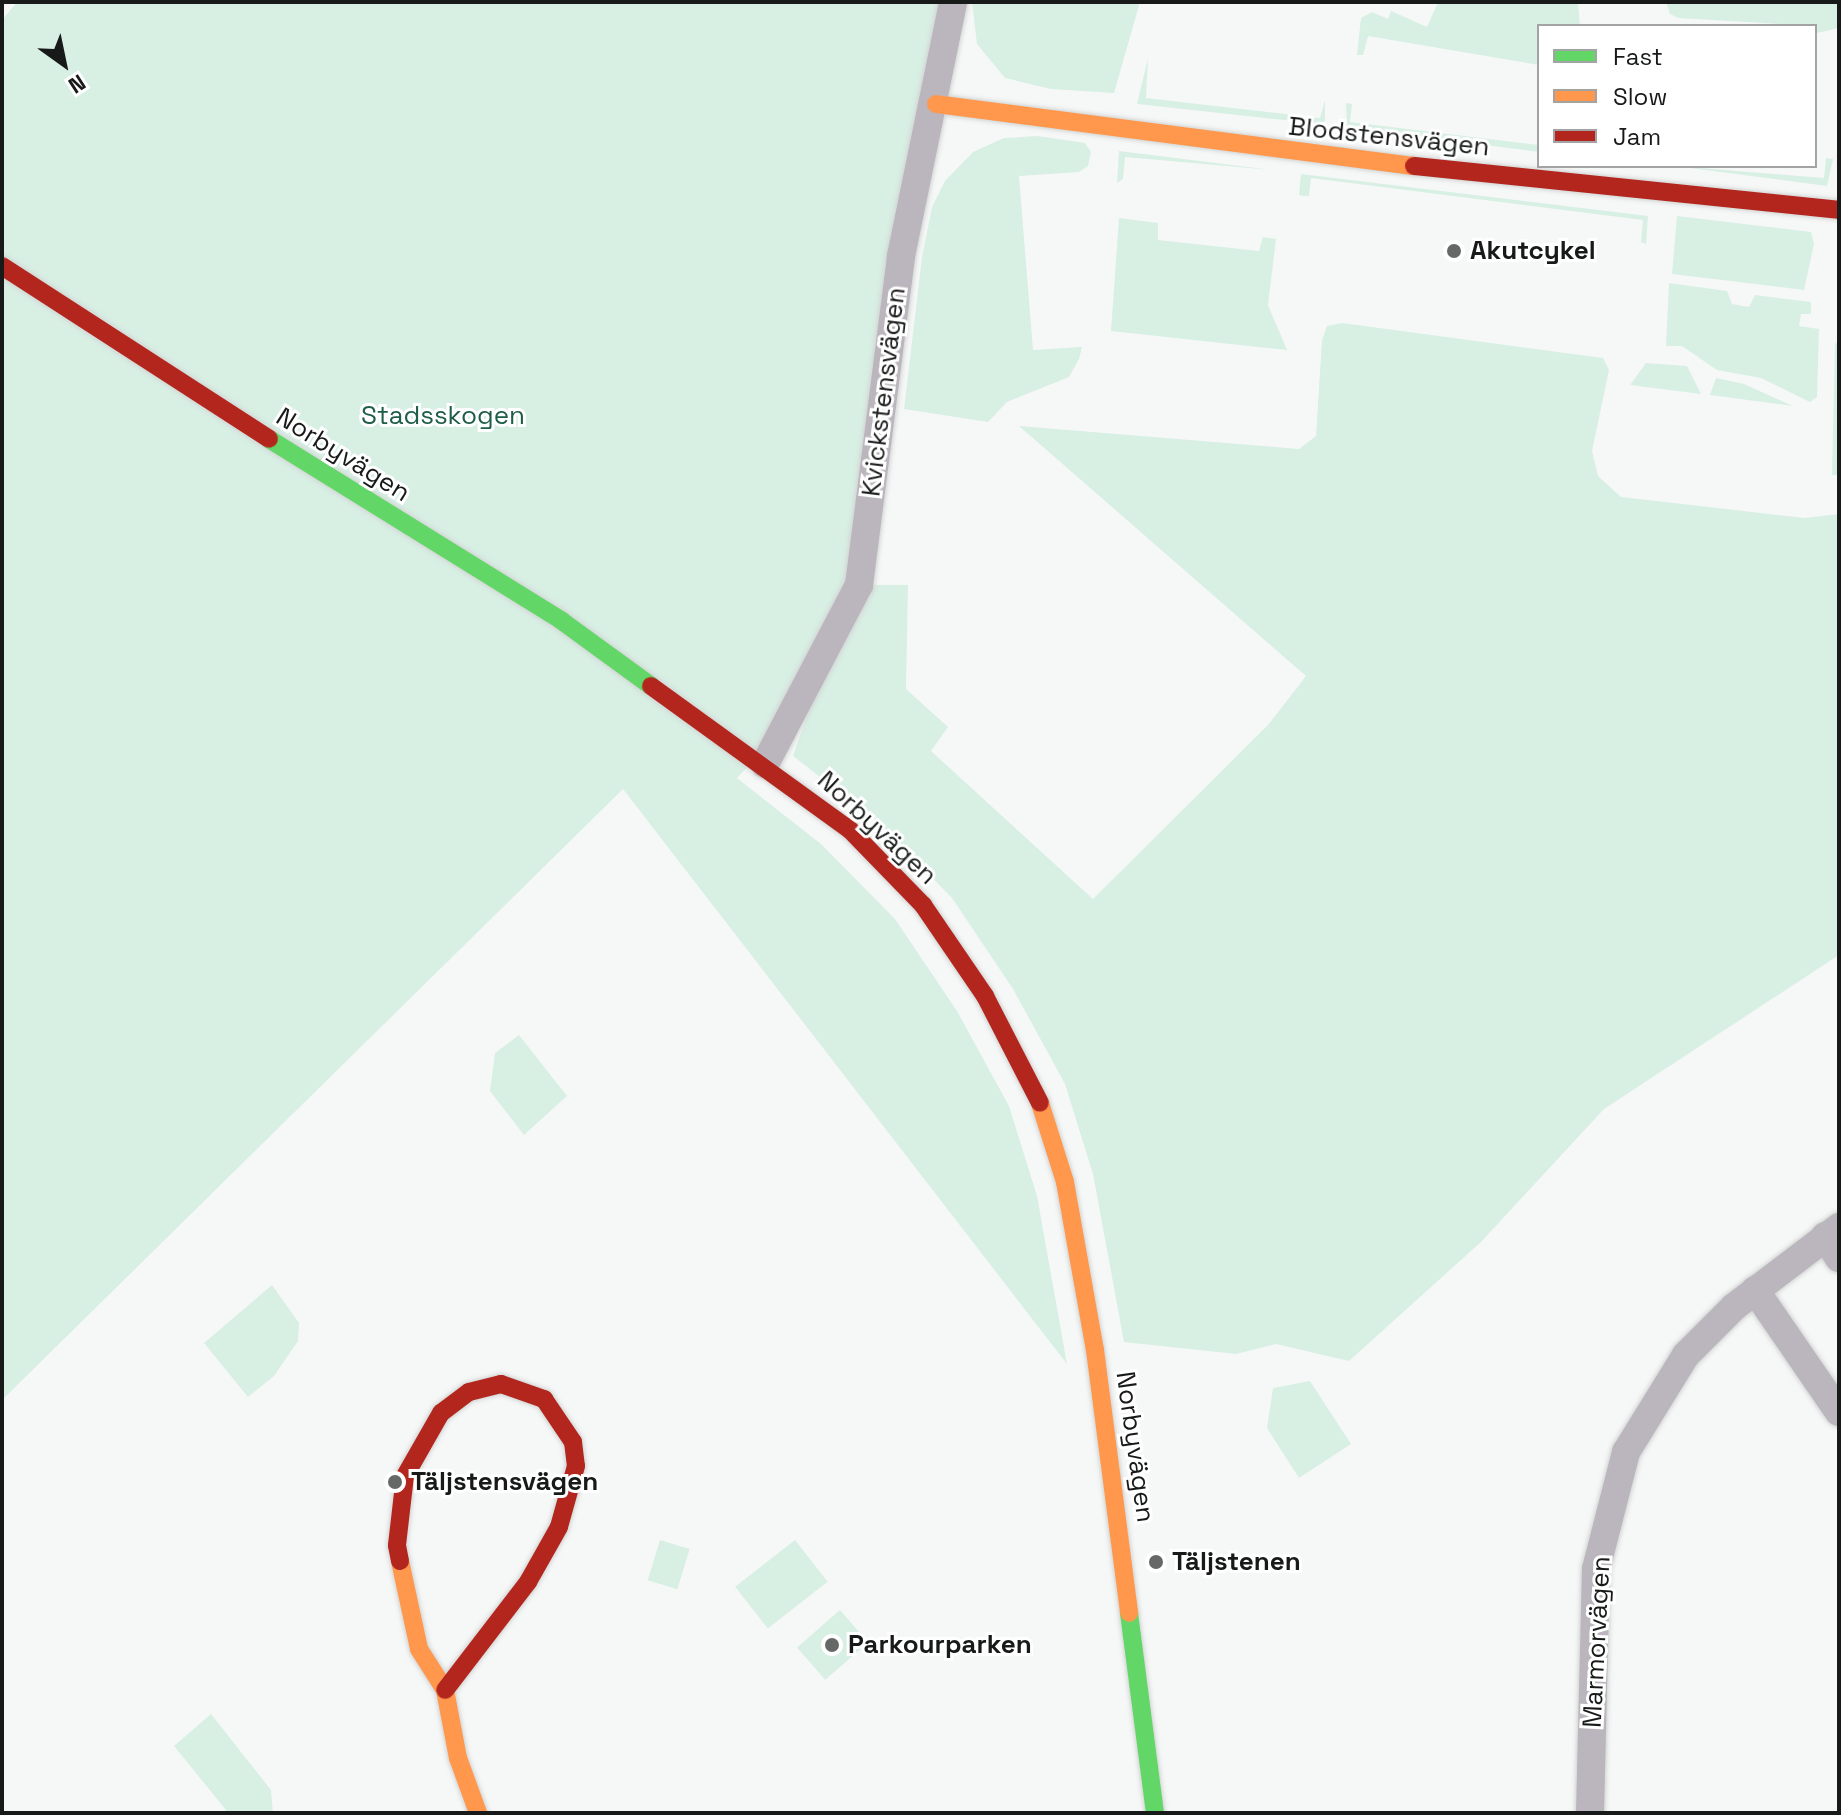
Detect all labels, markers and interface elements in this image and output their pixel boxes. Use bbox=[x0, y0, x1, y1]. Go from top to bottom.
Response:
north arrow bbox=[24, 24, 104, 104]
legend bbox=[1537, 24, 1817, 168]
text: Fast bbox=[1613, 41, 1663, 72]
text: N bbox=[63, 68, 91, 100]
text: Slow bbox=[1613, 81, 1667, 112]
street label: Blodstensvägen bbox=[1287, 111, 1491, 163]
text: Jam bbox=[1613, 121, 1661, 152]
place label: Akutcykel bbox=[1470, 235, 1596, 267]
marker: Akutcykel bbox=[1445, 242, 1463, 260]
street label: Kvickstensvägen bbox=[856, 286, 912, 498]
park label: Stadsskogen bbox=[361, 400, 525, 432]
street label: Norbyvägen bbox=[270, 401, 416, 509]
street label: Norbyvägen bbox=[811, 765, 943, 891]
street label: Norbyvägen bbox=[1109, 1370, 1161, 1524]
place label: Täljstensvägen bbox=[411, 1466, 598, 1498]
marker: Täljstensvägen bbox=[386, 1473, 404, 1491]
place label: Täljstenen bbox=[1172, 1546, 1301, 1578]
marker: Täljstenen bbox=[1147, 1553, 1165, 1571]
street label: Marmorvägen bbox=[1577, 1555, 1617, 1729]
place label: Parkourparken bbox=[848, 1629, 1032, 1661]
marker: Parkourparken bbox=[823, 1636, 841, 1654]

